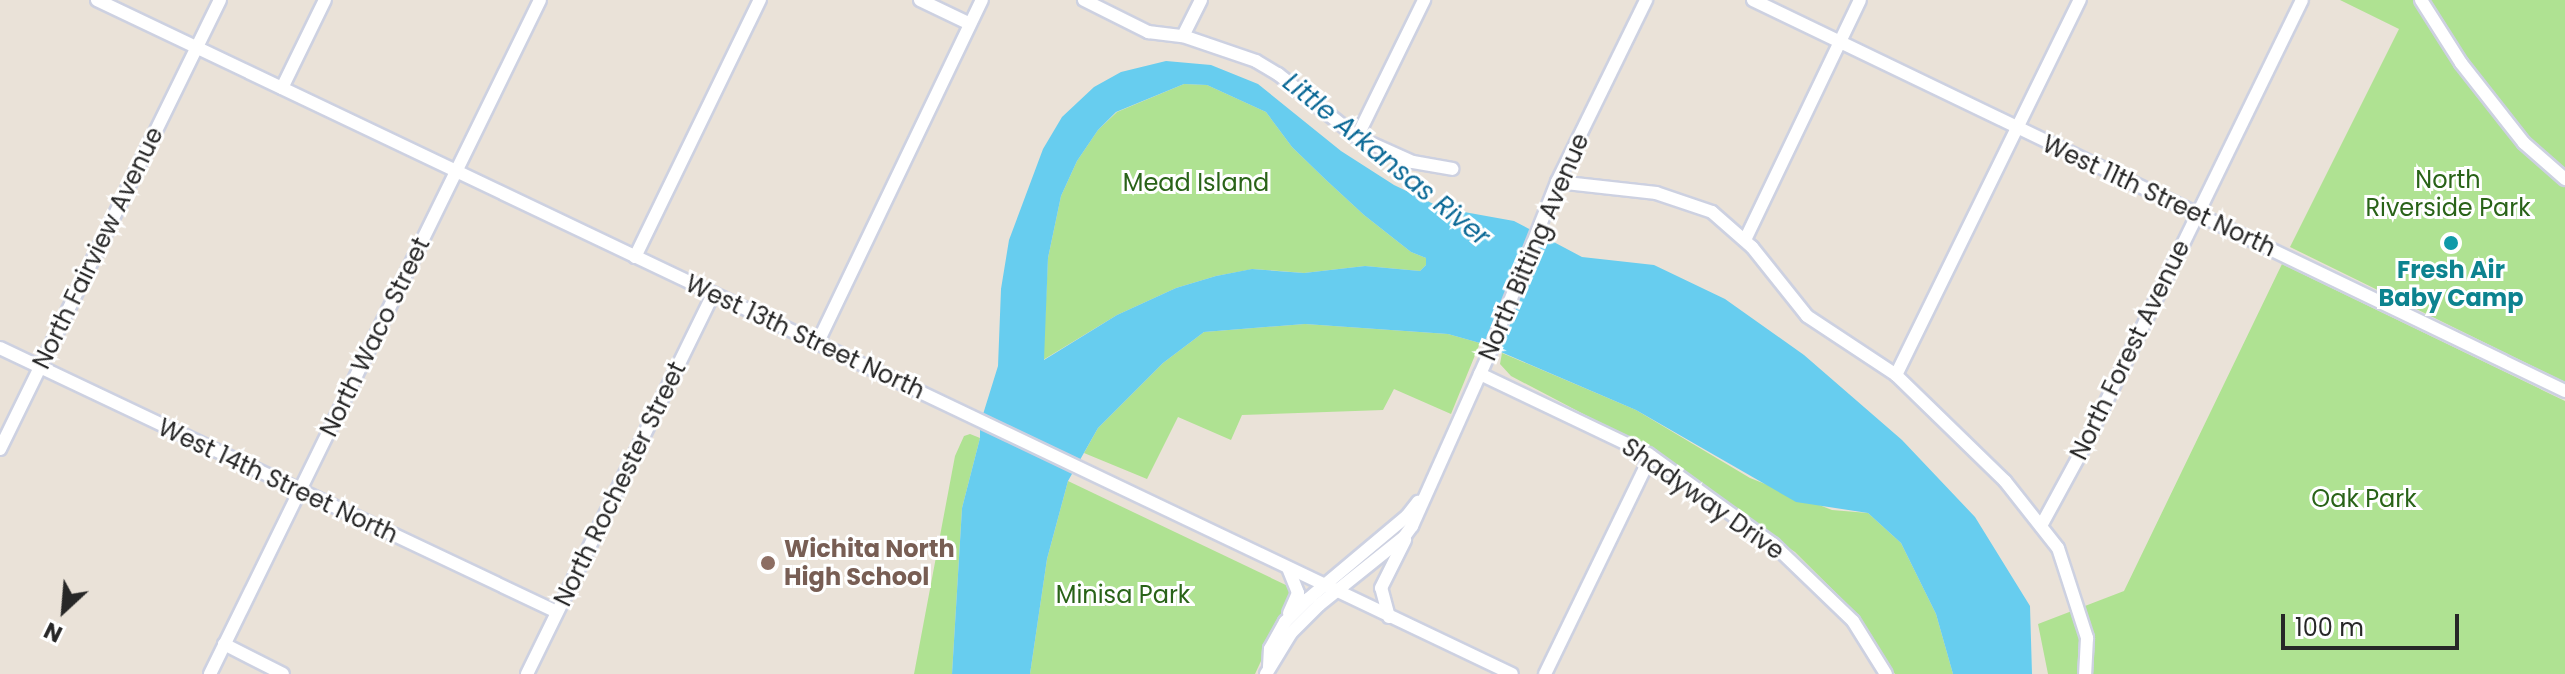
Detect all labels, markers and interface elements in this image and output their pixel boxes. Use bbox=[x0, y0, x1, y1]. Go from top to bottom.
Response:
water label: Little Arkansas River bbox=[1276, 67, 1496, 253]
street label: North Fairview Avenue bbox=[27, 122, 169, 374]
street label: North Bitting Avenue bbox=[1473, 129, 1595, 365]
street label: West 11th Street North bbox=[2038, 129, 2280, 263]
park label: North Riverside Park bbox=[2365, 166, 2531, 222]
park label: Mead Island bbox=[1123, 169, 1269, 197]
street label: North Waco Street bbox=[314, 233, 436, 441]
marker: Fresh Air Baby Camp bbox=[2442, 234, 2460, 252]
street label: North Forest Avenue bbox=[2064, 235, 2196, 465]
place label: Fresh Air Baby Camp bbox=[2379, 256, 2523, 312]
street label: West 13th Street North bbox=[681, 269, 929, 405]
street label: North Rochester Street bbox=[548, 357, 692, 611]
street label: West 14th Street North bbox=[154, 413, 402, 549]
street label: Shadyway Drive bbox=[1616, 432, 1790, 566]
park label: Oak Park bbox=[2311, 485, 2417, 513]
place label: Wichita North High School bbox=[784, 535, 955, 591]
marker: Wichita North High School bbox=[759, 554, 777, 572]
north arrow bbox=[24, 570, 104, 650]
park label: Minisa Park bbox=[1056, 581, 1190, 609]
scale bar bbox=[2285, 598, 2463, 648]
text: 100 m bbox=[2295, 611, 2364, 644]
text: N bbox=[39, 614, 67, 650]

